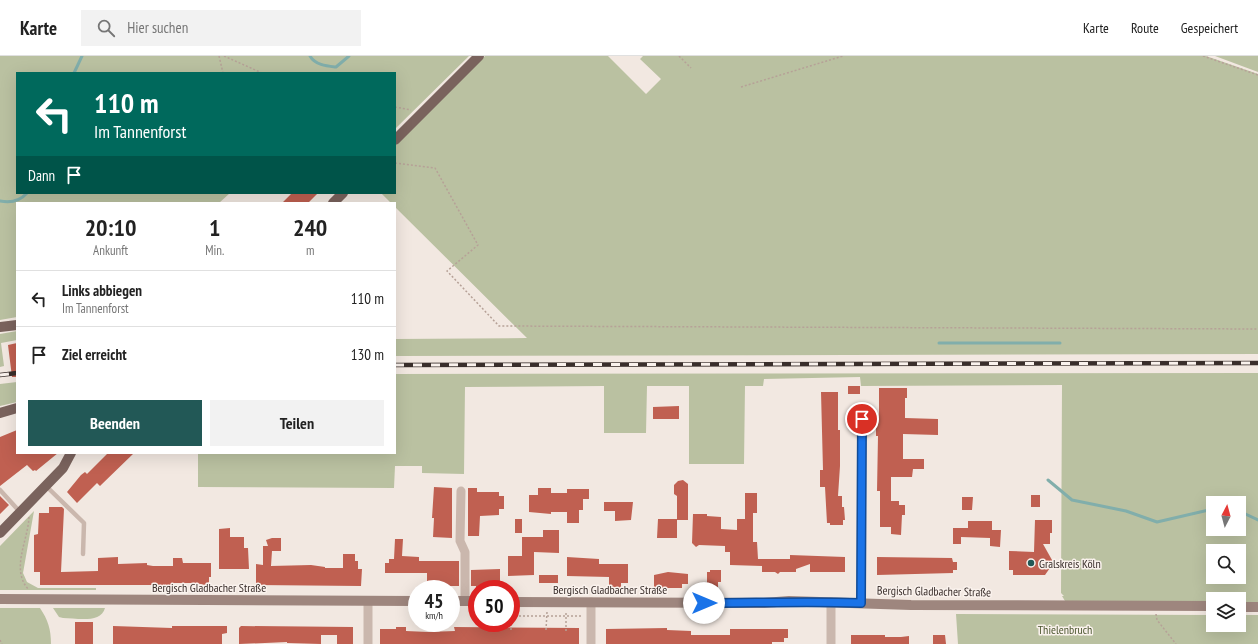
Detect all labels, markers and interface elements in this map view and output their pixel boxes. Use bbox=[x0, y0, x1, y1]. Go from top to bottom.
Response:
search box bbox=[81, 10, 361, 46]
text: Karte bbox=[20, 16, 57, 40]
icon: search bbox=[95, 17, 117, 39]
text: Hier suchen bbox=[127, 18, 188, 37]
text: Karte bbox=[1083, 19, 1109, 37]
text: Route bbox=[1131, 19, 1159, 37]
text: Gespeichert bbox=[1181, 19, 1238, 37]
text: 110 m bbox=[94, 84, 158, 121]
icon: left bbox=[28, 88, 80, 140]
text: Im Tannenforst bbox=[94, 120, 186, 143]
icon: arrive bbox=[63, 164, 85, 186]
text: Dann bbox=[28, 166, 55, 185]
text: 20:10 bbox=[85, 212, 137, 243]
text: 1 bbox=[209, 212, 220, 243]
text: 240 bbox=[293, 212, 327, 243]
text: Ankunft bbox=[93, 242, 128, 259]
text: Min. bbox=[205, 242, 224, 259]
text: m bbox=[306, 242, 314, 259]
text: Links abbiegen bbox=[62, 281, 142, 300]
icon: left bbox=[28, 288, 50, 310]
text: 110 m bbox=[351, 289, 384, 308]
text: Im Tannenforst bbox=[62, 300, 129, 317]
icon: arrive bbox=[28, 344, 50, 366]
text: Ziel erreicht bbox=[62, 345, 127, 364]
text: 130 m bbox=[351, 345, 384, 364]
button: Beenden bbox=[28, 400, 202, 446]
button: Teilen bbox=[210, 400, 384, 446]
pin bbox=[845, 402, 879, 436]
icon: arrive bbox=[851, 408, 873, 430]
north arrow bbox=[1206, 496, 1246, 536]
map controls bbox=[1206, 496, 1246, 632]
button: search bbox=[1206, 544, 1246, 584]
place label: Gralskreis Köln bbox=[1039, 556, 1101, 571]
marker: Gralskreis Köln bbox=[1026, 558, 1036, 568]
street label: Bergisch Gladbacher Straße bbox=[152, 580, 266, 595]
speed limit sign: 50 bbox=[468, 580, 520, 632]
street label: Bergisch Gladbacher Straße bbox=[553, 582, 667, 597]
position arrow bbox=[683, 582, 725, 624]
street label: Bergisch Gladbacher Straße bbox=[877, 583, 991, 599]
text: 45 bbox=[424, 588, 444, 614]
button: layers bbox=[1206, 592, 1246, 632]
text: km/h bbox=[425, 609, 443, 622]
park label: Thielenbruch bbox=[1038, 622, 1092, 637]

